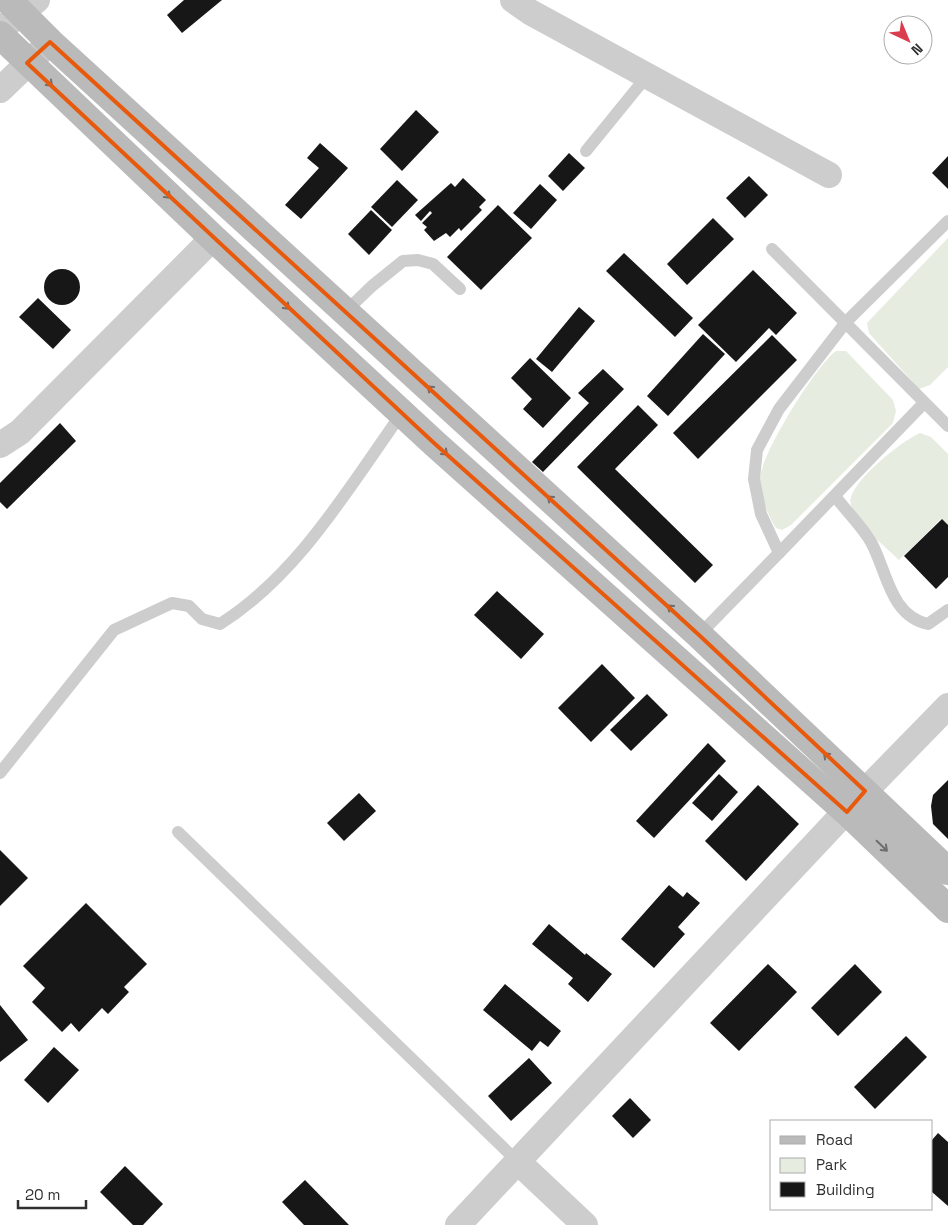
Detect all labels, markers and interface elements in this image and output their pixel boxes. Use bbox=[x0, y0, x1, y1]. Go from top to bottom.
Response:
north arrow bbox=[883, 15, 933, 65]
text: N bbox=[907, 40, 927, 59]
one-way arrow bbox=[41, 75, 53, 87]
one-way arrow bbox=[159, 187, 171, 199]
one-way arrow bbox=[277, 298, 290, 310]
one-way arrow bbox=[426, 385, 439, 397]
one-way arrow bbox=[435, 444, 448, 456]
one-way arrow bbox=[546, 495, 559, 507]
one-way arrow bbox=[666, 605, 679, 616]
one-way arrow bbox=[823, 752, 835, 764]
one-way arrow bbox=[876, 840, 889, 852]
legend bbox=[770, 1120, 933, 1210]
text: Road bbox=[816, 1130, 853, 1149]
text: Park bbox=[816, 1155, 847, 1174]
scale bar bbox=[18, 1178, 85, 1210]
text: Building bbox=[816, 1180, 875, 1199]
text: 20 m bbox=[25, 1185, 60, 1204]

